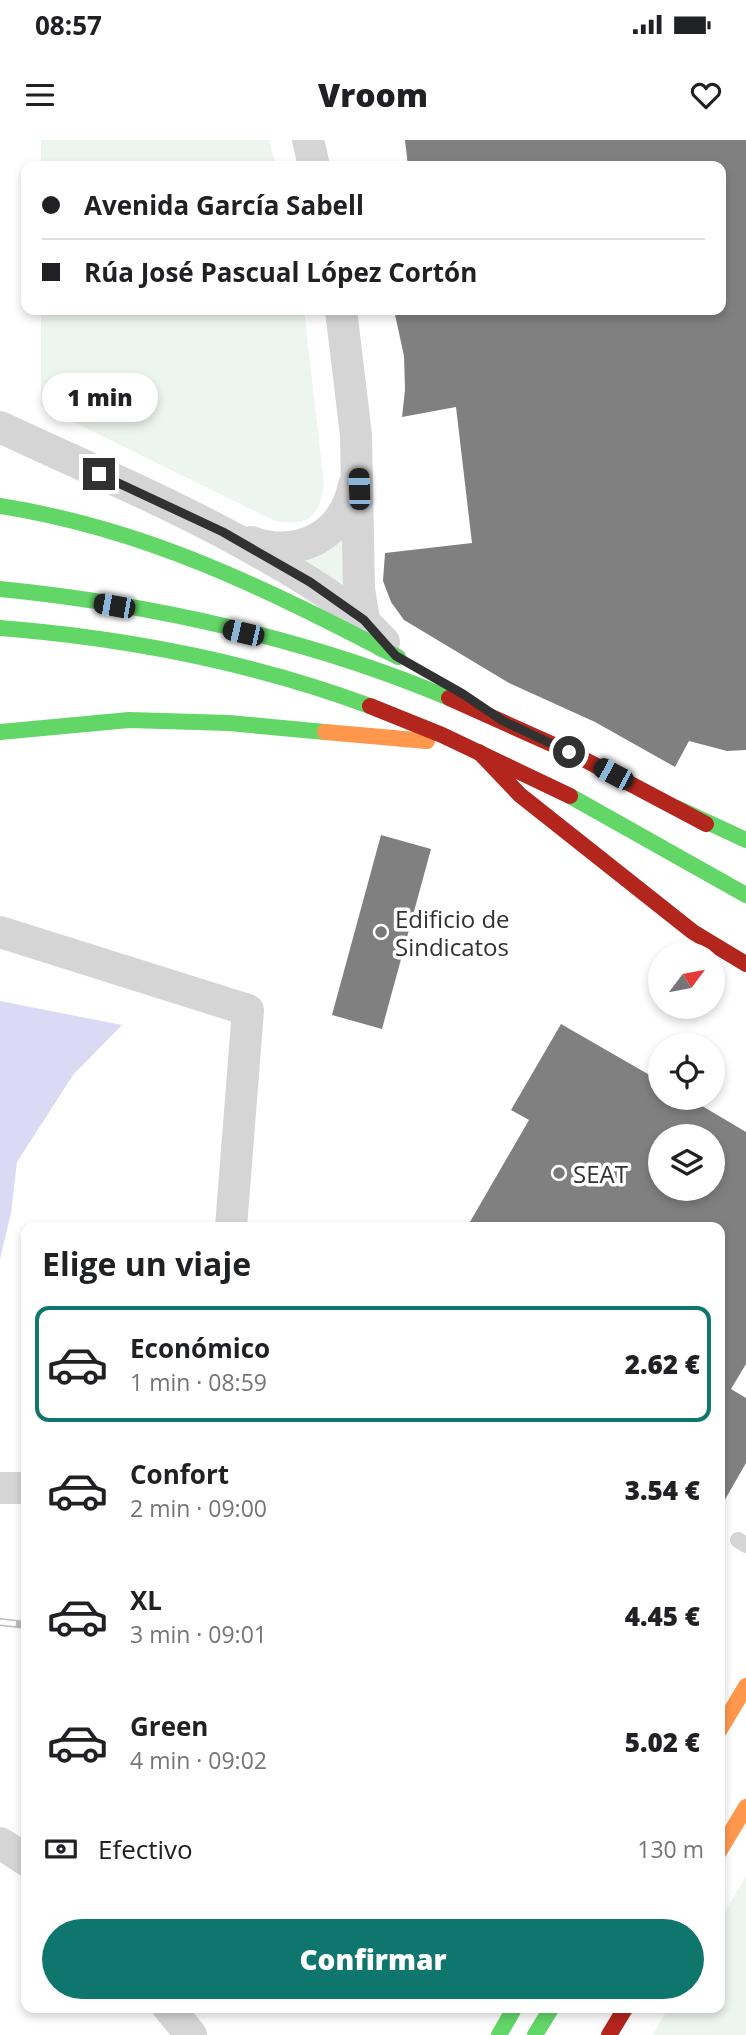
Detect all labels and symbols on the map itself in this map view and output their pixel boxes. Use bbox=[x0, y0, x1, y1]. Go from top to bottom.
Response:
callout: 1 min bbox=[41, 372, 157, 422]
route end bbox=[83, 458, 115, 490]
car bbox=[348, 468, 371, 510]
car bbox=[92, 592, 137, 620]
car bbox=[221, 618, 266, 648]
route start bbox=[553, 736, 585, 768]
car bbox=[590, 755, 637, 793]
place label: Edificio de Sindicatos bbox=[395, 902, 510, 963]
marker: Edificio de Sindicatos bbox=[373, 924, 389, 940]
north arrow bbox=[648, 942, 724, 1018]
place label: SEAT bbox=[573, 1157, 628, 1190]
marker: SEAT bbox=[551, 1165, 567, 1181]

